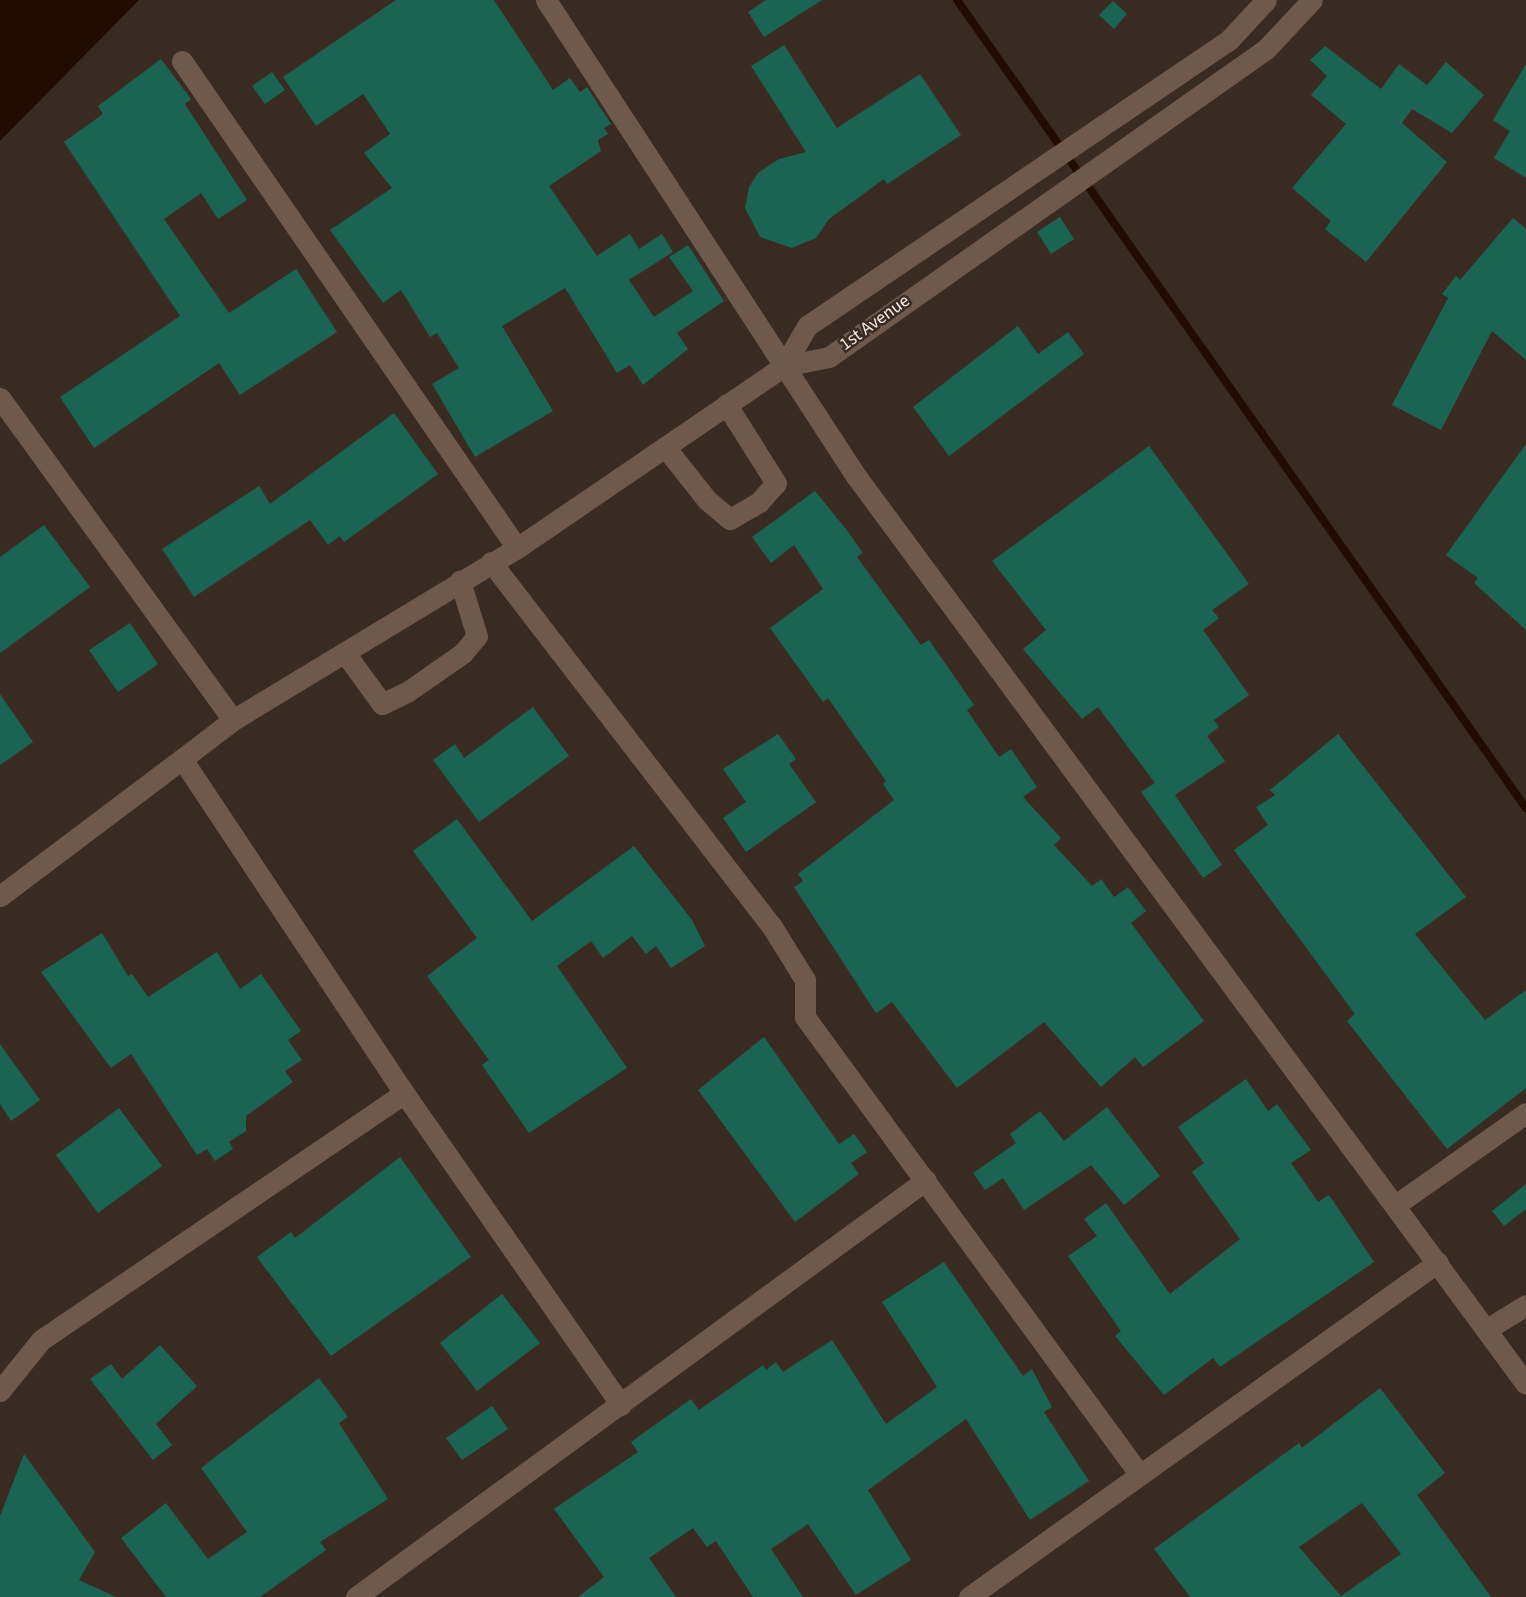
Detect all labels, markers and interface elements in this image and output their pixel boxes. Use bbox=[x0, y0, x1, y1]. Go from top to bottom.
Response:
street label: 1st Avenue bbox=[836, 290, 914, 356]

